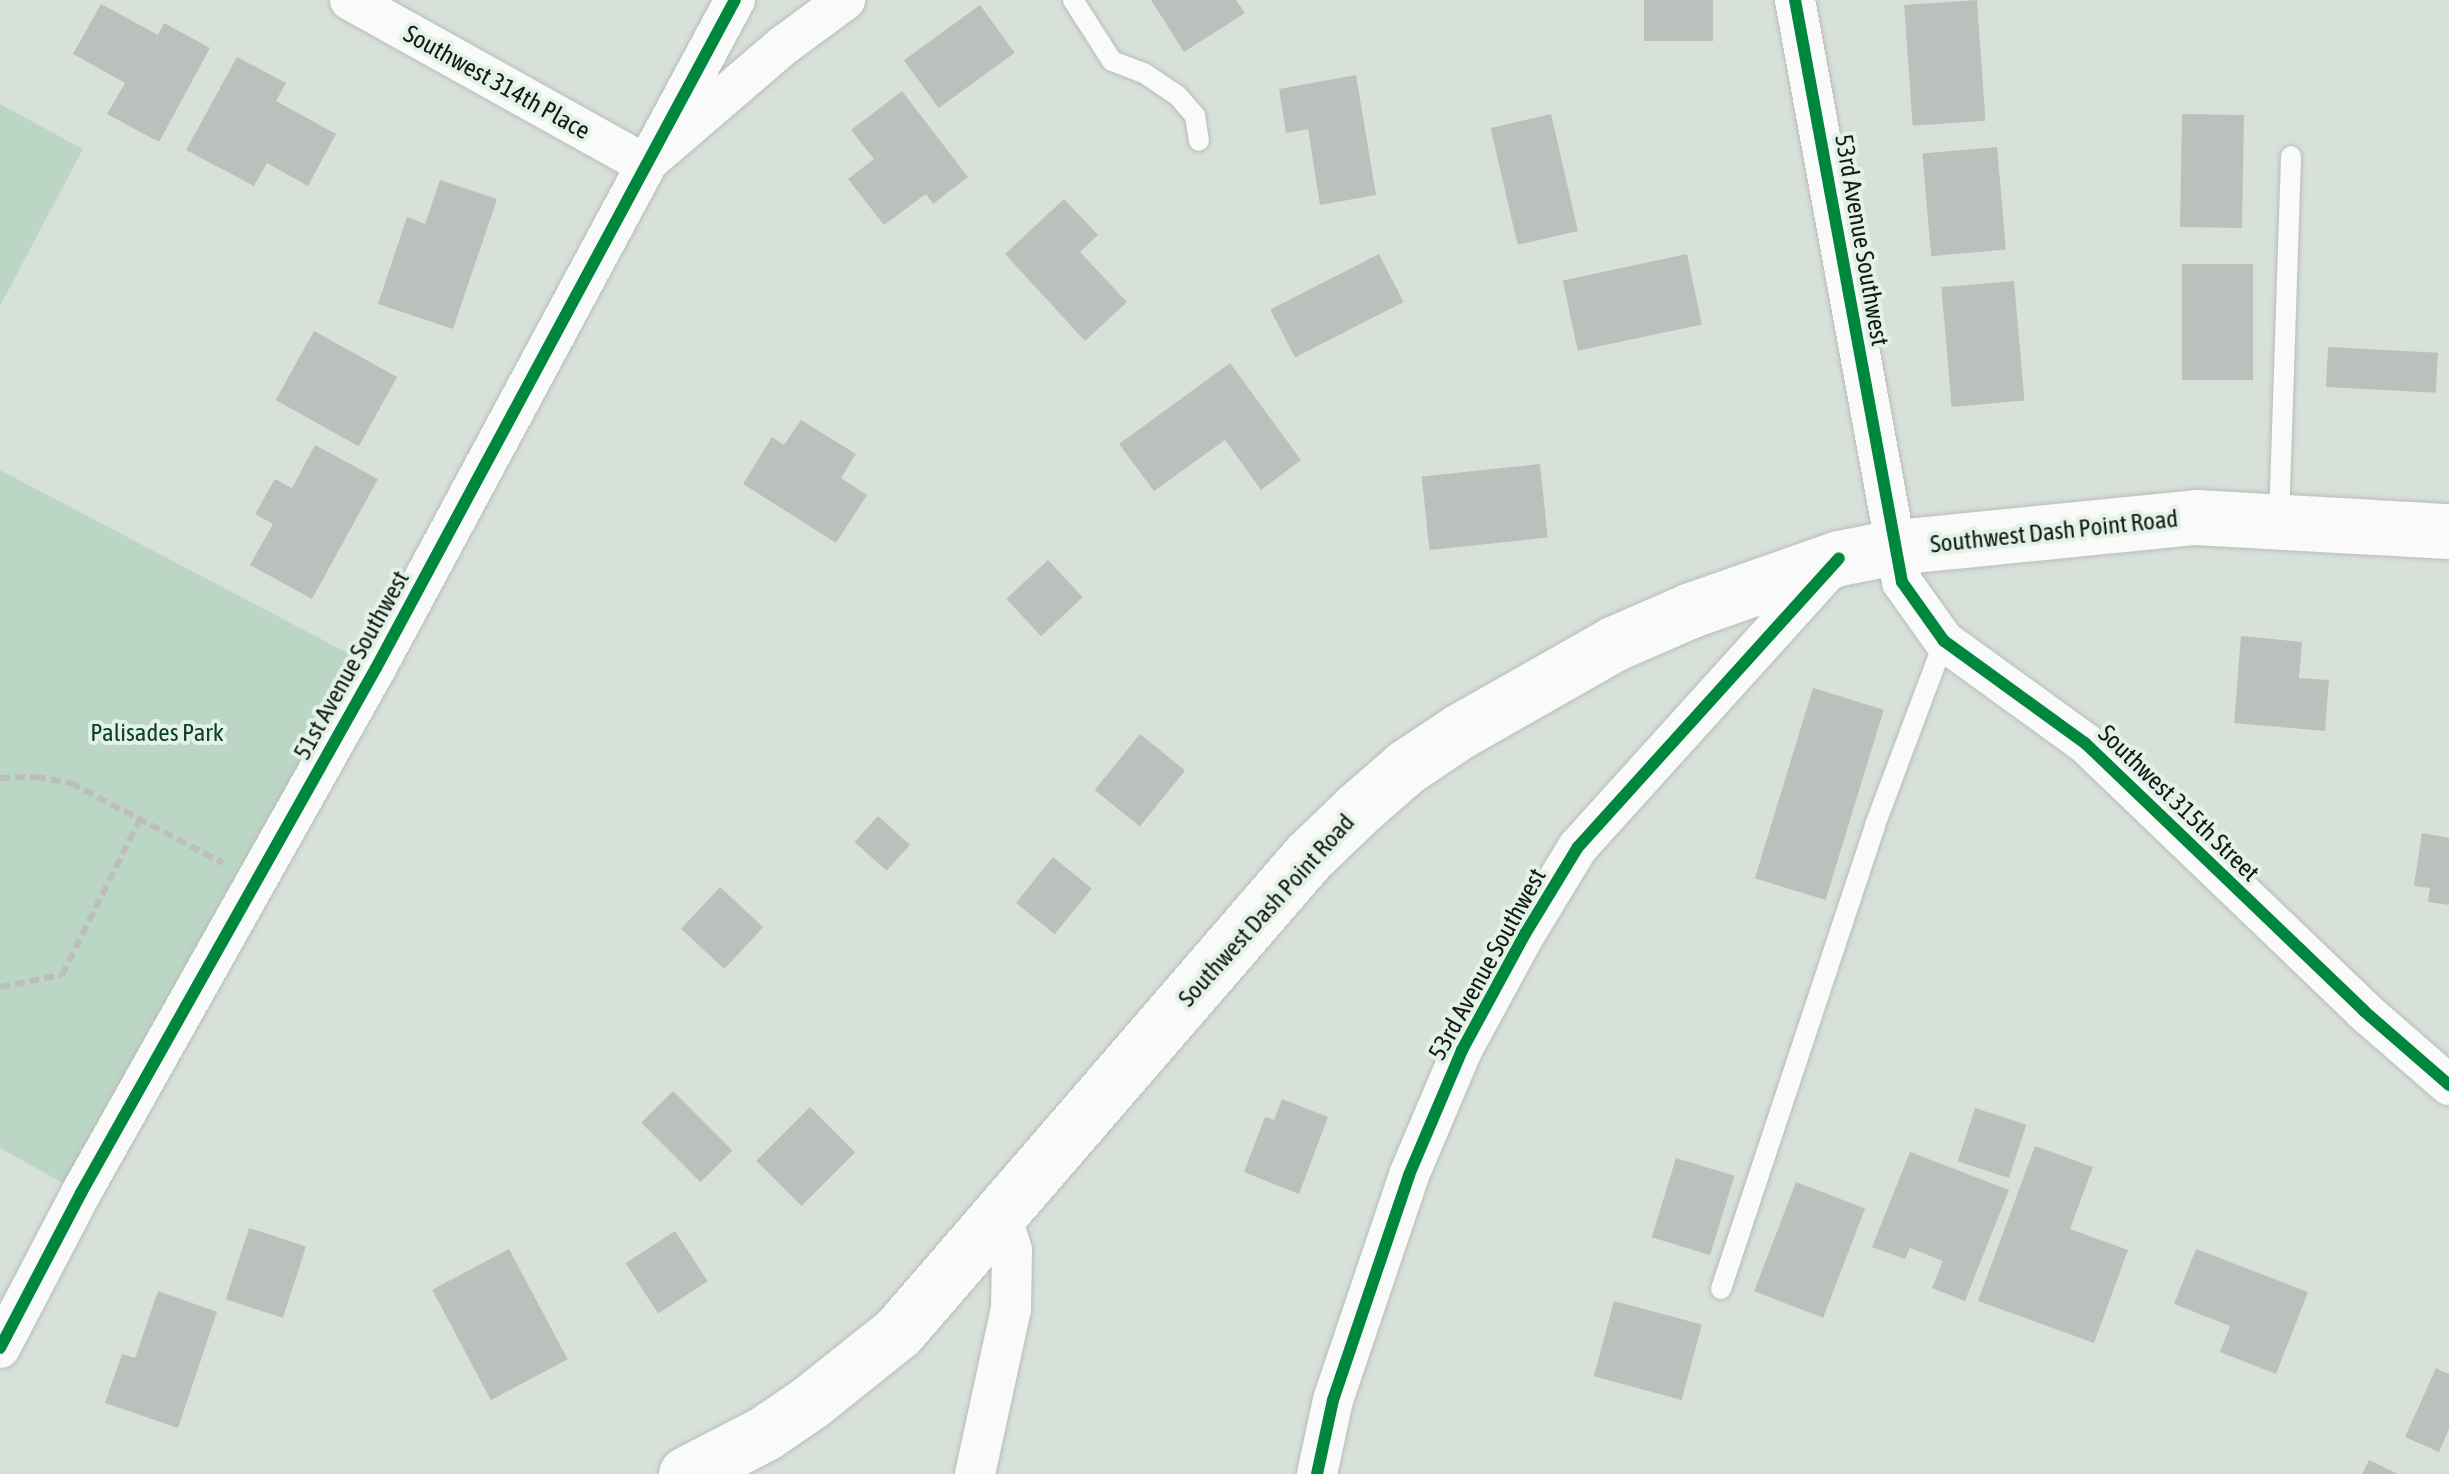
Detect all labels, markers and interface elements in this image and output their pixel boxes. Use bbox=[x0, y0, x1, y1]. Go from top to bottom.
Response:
street label: Southwest 314th Place bbox=[399, 18, 595, 146]
street label: 53rd Avenue Southwest bbox=[1829, 132, 1895, 348]
street label: Southwest Dash Point Road bbox=[1929, 503, 2179, 559]
street label: 51st Avenue Southwest bbox=[287, 565, 415, 765]
park label: Palisades Park bbox=[90, 717, 224, 747]
street label: Southwest 315th Street bbox=[2092, 719, 2266, 887]
street label: Southwest Dash Point Road bbox=[1172, 807, 1360, 1013]
street label: 53rd Avenue Southwest bbox=[1422, 863, 1552, 1065]

